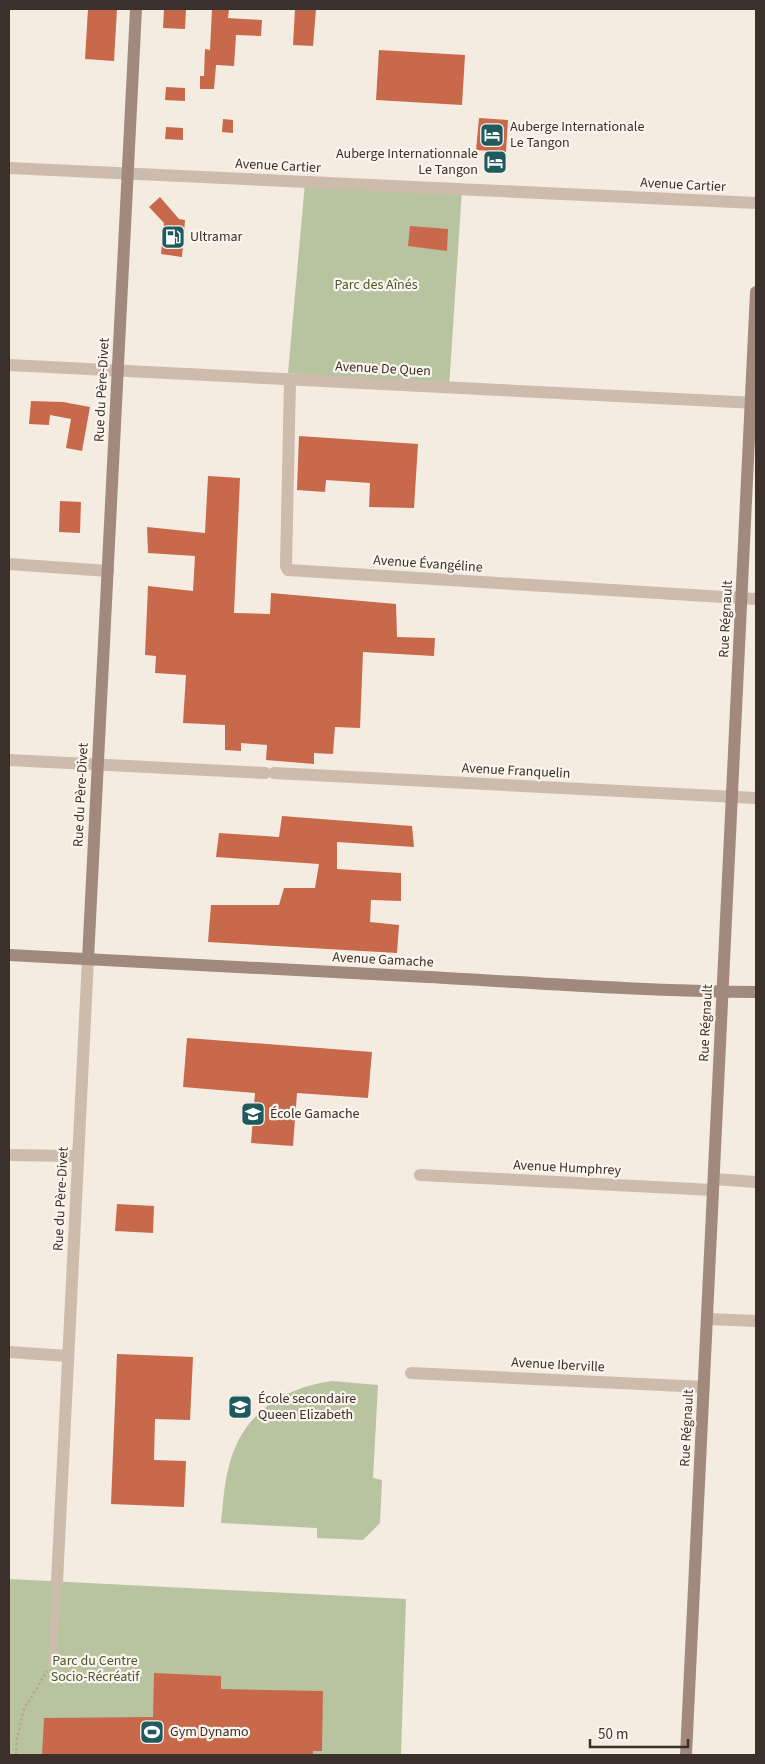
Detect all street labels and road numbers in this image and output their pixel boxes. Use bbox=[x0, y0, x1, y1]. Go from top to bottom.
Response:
street label: Avenue Cartier bbox=[235, 154, 322, 178]
street label: Avenue Cartier bbox=[640, 173, 727, 197]
street label: Rue du Père-Divet bbox=[89, 337, 115, 443]
street label: Avenue De Quen bbox=[335, 357, 431, 381]
street label: Avenue Évangéline bbox=[373, 550, 483, 578]
street label: Rue Régnault bbox=[714, 579, 738, 658]
street label: Rue du Père-Divet bbox=[68, 742, 94, 848]
street label: Avenue Franquelin bbox=[461, 758, 571, 784]
street label: Avenue Gamache bbox=[332, 947, 434, 973]
street label: Rue Régnault bbox=[694, 983, 718, 1062]
street label: Rue du Père-Divet bbox=[48, 1146, 74, 1252]
street label: Avenue Humphrey bbox=[513, 1155, 622, 1181]
street label: Avenue Iberville bbox=[511, 1353, 605, 1377]
street label: Rue Régnault bbox=[675, 1388, 699, 1467]

